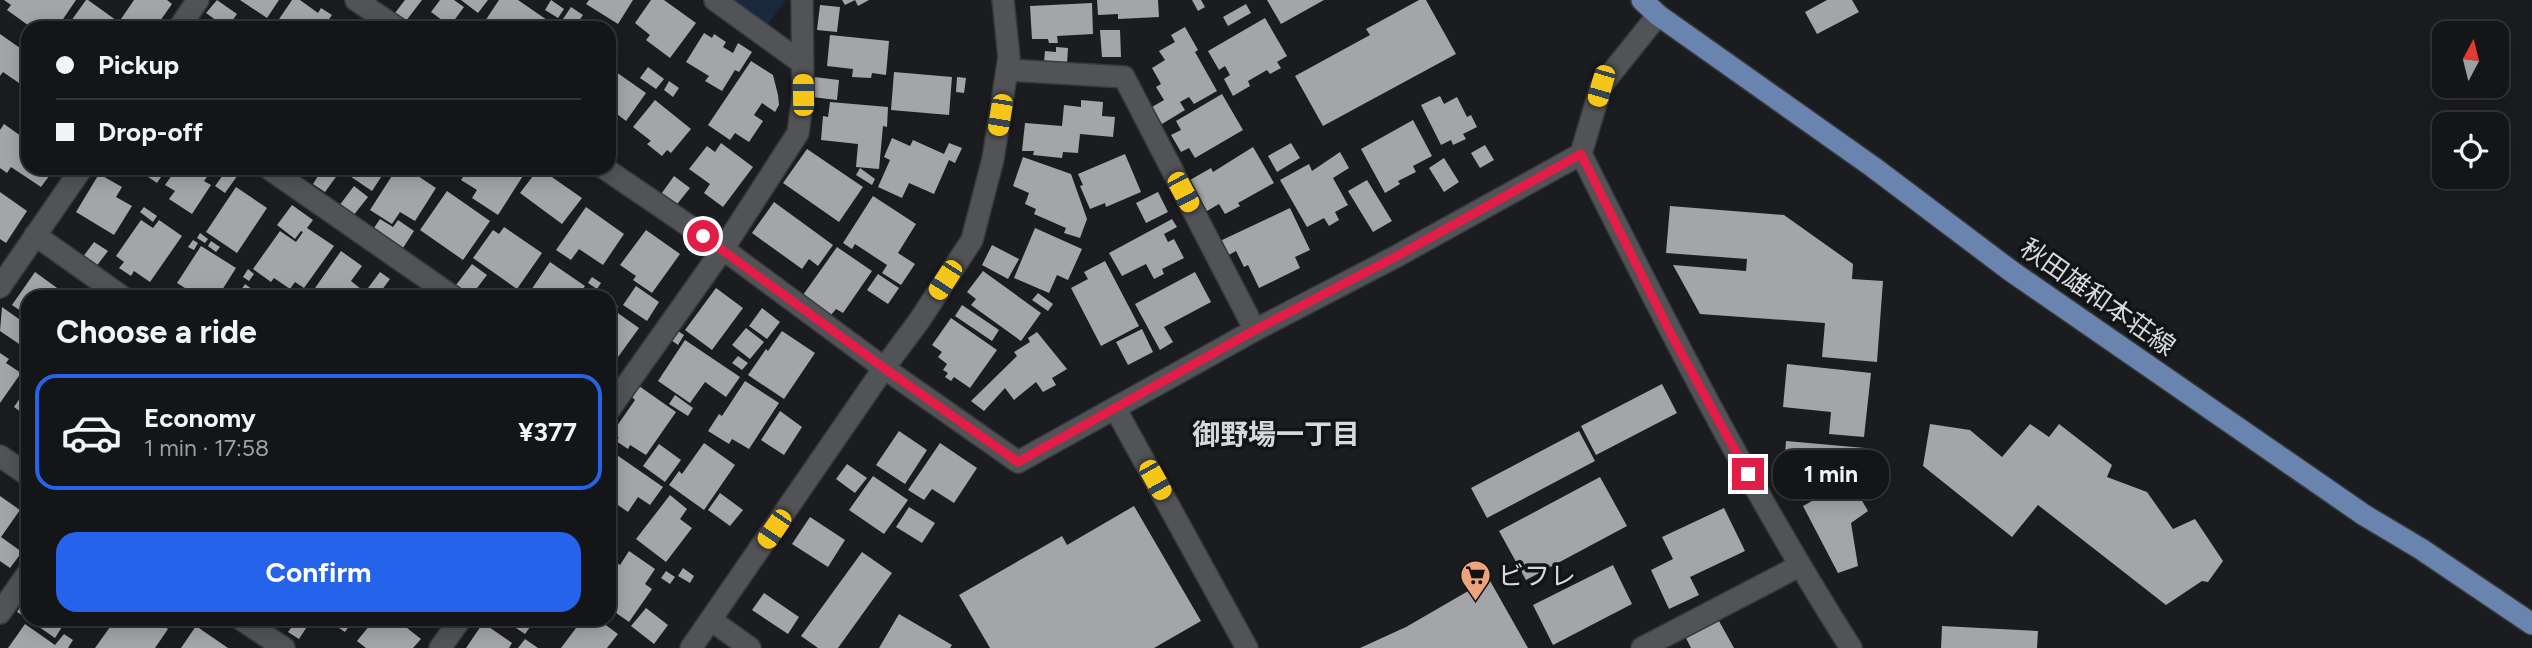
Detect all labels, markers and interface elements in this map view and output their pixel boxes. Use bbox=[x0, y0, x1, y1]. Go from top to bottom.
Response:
north arrow bbox=[2432, 21, 2510, 98]
map controls bbox=[2432, 21, 2509, 189]
text: Pickup bbox=[98, 49, 179, 81]
car bbox=[1586, 63, 1617, 109]
car bbox=[793, 74, 814, 116]
car bbox=[987, 93, 1014, 137]
button: locate bbox=[2432, 112, 2509, 189]
text: Drop-off bbox=[98, 116, 203, 148]
car bbox=[1164, 169, 1203, 215]
route start bbox=[687, 220, 719, 252]
street label: 秋田雄和本荘線 bbox=[2014, 232, 2182, 362]
car bbox=[925, 257, 966, 303]
text: Choose a ride bbox=[56, 313, 257, 351]
icon: car bbox=[60, 401, 123, 464]
text: Economy bbox=[144, 402, 256, 434]
text: ¥377 bbox=[518, 416, 577, 448]
district label: 御野場一丁目 bbox=[1192, 417, 1360, 451]
text: 1 min · 17:58 bbox=[144, 434, 269, 462]
callout: 1 min bbox=[1772, 449, 1888, 498]
car bbox=[1136, 457, 1175, 503]
route end bbox=[1732, 458, 1764, 490]
text: 1 min bbox=[1804, 460, 1858, 488]
car bbox=[754, 506, 795, 552]
button: Confirm bbox=[56, 532, 581, 612]
supermarket icon: ビフレ bbox=[1458, 559, 1492, 603]
place label: ビフレ bbox=[1498, 560, 1576, 592]

